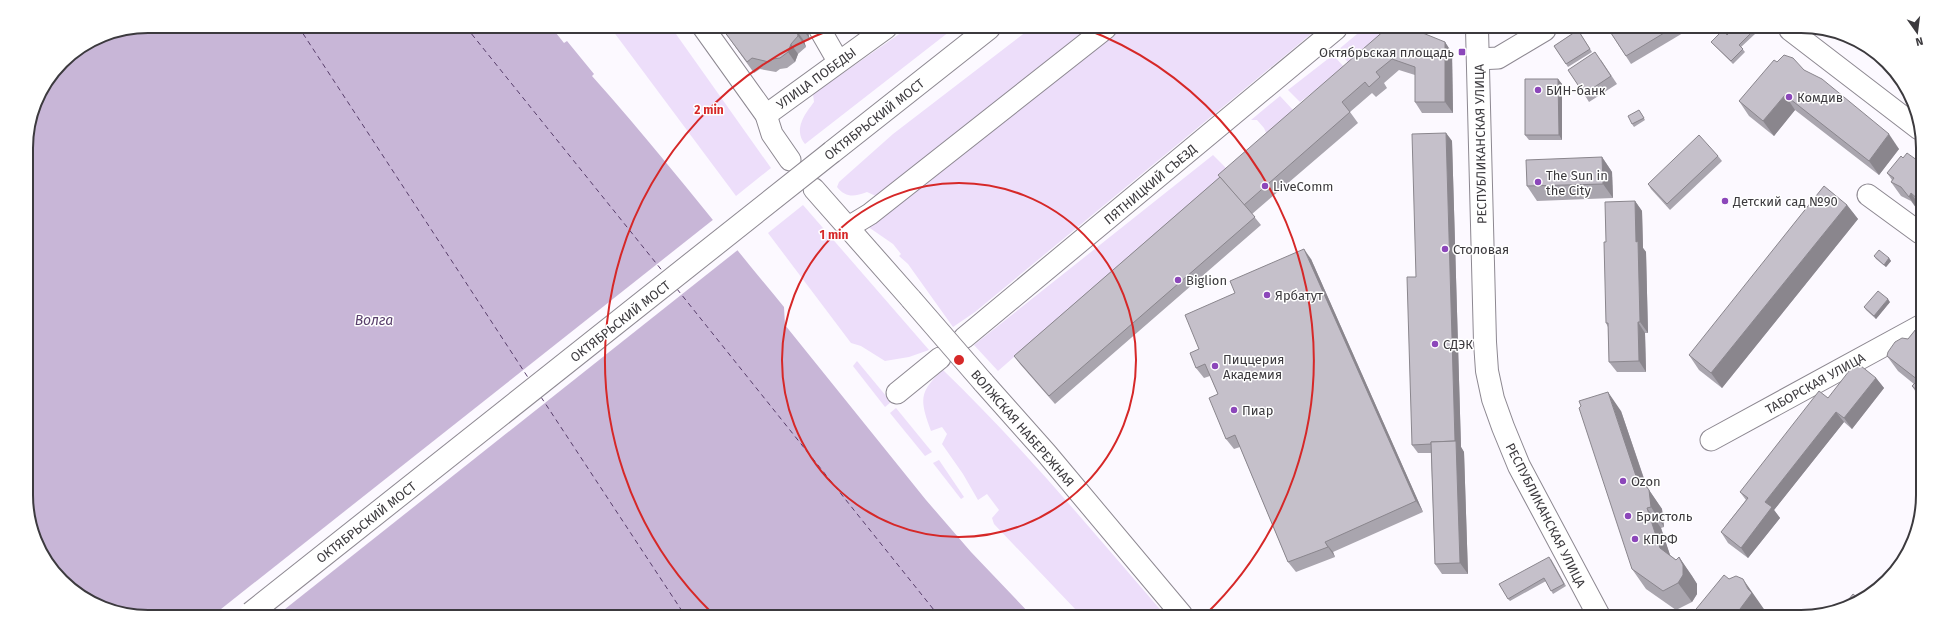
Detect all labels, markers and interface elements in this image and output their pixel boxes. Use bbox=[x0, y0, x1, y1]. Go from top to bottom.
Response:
north arrow bbox=[1897, 12, 1937, 52]
text: N bbox=[1914, 34, 1924, 48]
street label: УЛИЦА ПОБЕДЫ bbox=[774, 45, 859, 112]
place label: Октябрьская площадь bbox=[1319, 45, 1454, 60]
marker: Октябрьская площадь bbox=[1457, 47, 1467, 57]
street label: РЕСПУБЛИКАНСКАЯ УЛИЦА bbox=[1472, 63, 1489, 224]
street label: ОКТЯБРЬСКИЙ МОСТ bbox=[821, 76, 927, 163]
place label: БИН-банк bbox=[1546, 83, 1606, 98]
marker: БИН-банк bbox=[1533, 85, 1543, 95]
place label: Комдив bbox=[1797, 90, 1843, 105]
marker: Комдив bbox=[1784, 92, 1794, 102]
text: 2 min bbox=[694, 103, 724, 117]
street label: ПЯТНИЦКИЙ СЪЕЗД bbox=[1101, 141, 1200, 227]
place label: The Sun in the City bbox=[1546, 168, 1608, 198]
marker: The Sun in the City bbox=[1533, 177, 1543, 187]
place label: LiveComm bbox=[1273, 179, 1333, 194]
marker: LiveComm bbox=[1260, 181, 1270, 191]
place label: Детский сад №90 bbox=[1732, 194, 1838, 209]
marker: Детский сад №90 bbox=[1720, 196, 1730, 206]
text: 1 min bbox=[820, 228, 848, 242]
place label: Столовая bbox=[1453, 242, 1509, 257]
marker: Столовая bbox=[1440, 244, 1450, 254]
place label: Biglion bbox=[1186, 273, 1227, 288]
marker: Biglion bbox=[1173, 275, 1183, 285]
street label: ОКТЯБРЬСКИЙ МОСТ bbox=[567, 278, 673, 365]
place label: Ярбатут bbox=[1275, 288, 1323, 303]
marker: Ярбатут bbox=[1262, 290, 1272, 300]
water label: Волга bbox=[355, 312, 393, 329]
place label: СДЭК bbox=[1443, 337, 1473, 352]
marker: СДЭК bbox=[1430, 339, 1440, 349]
street label: ТАБОРСКАЯ УЛИЦА bbox=[1763, 350, 1868, 417]
place label: Пиццерия Академия bbox=[1223, 352, 1284, 382]
centre of rings bbox=[952, 353, 966, 367]
marker: Пиццерия Академия bbox=[1210, 361, 1220, 371]
street label: ВОЛЖСКАЯ НАБЕРЕЖНАЯ bbox=[968, 367, 1077, 490]
place label: Пиар bbox=[1242, 403, 1273, 418]
marker: Пиар bbox=[1229, 405, 1239, 415]
street label: РЕСПУБЛИКАНСКАЯ УЛИЦА bbox=[1503, 440, 1589, 590]
place label: Ozon bbox=[1631, 474, 1661, 489]
marker: Ozon bbox=[1618, 476, 1628, 486]
street label: ОКТЯБРЬСКИЙ МОСТ bbox=[313, 479, 419, 566]
place label: Бристоль bbox=[1636, 509, 1693, 524]
marker: Бристоль bbox=[1623, 511, 1633, 521]
place label: КПРФ bbox=[1643, 532, 1678, 547]
marker: КПРФ bbox=[1630, 534, 1640, 544]

